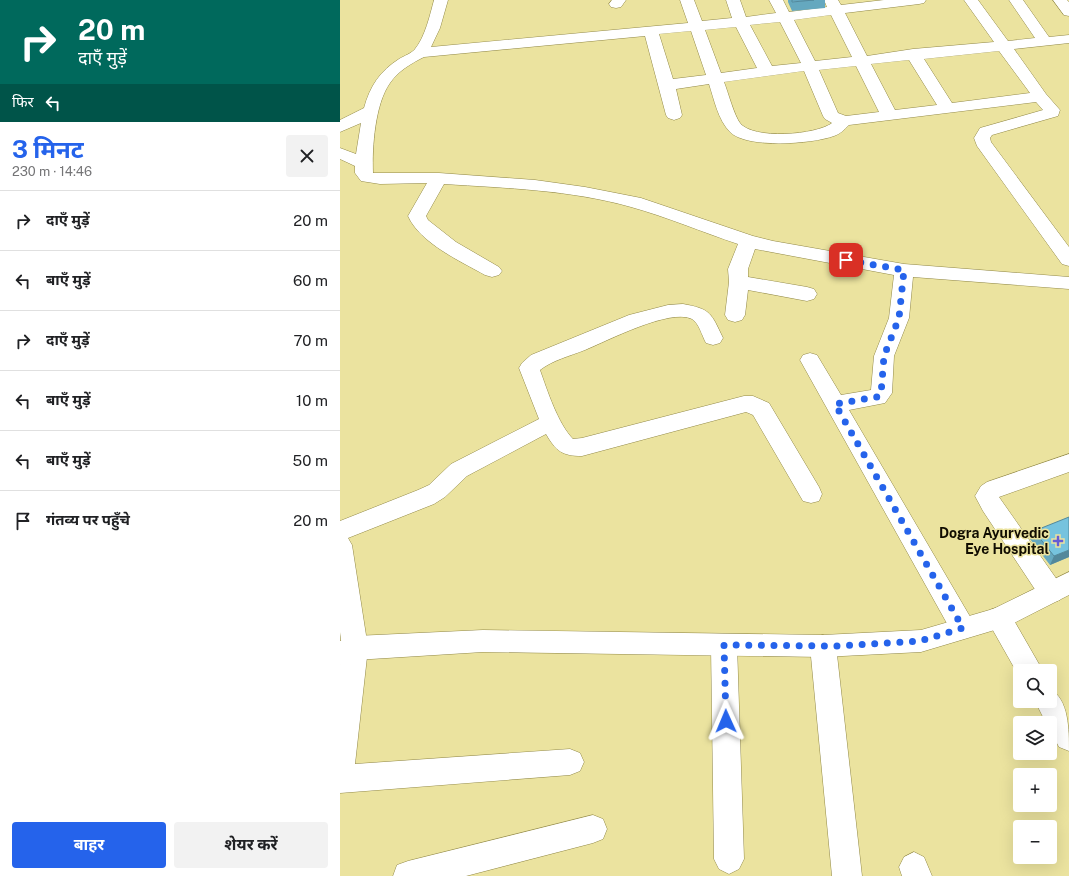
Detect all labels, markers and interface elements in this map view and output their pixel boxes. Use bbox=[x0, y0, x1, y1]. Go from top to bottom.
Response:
text: 20 m bbox=[78, 13, 145, 46]
icon: right bbox=[12, 16, 64, 68]
text: दाएँ मुड़ें bbox=[78, 47, 127, 68]
icon: left bbox=[42, 92, 64, 114]
text: फिर bbox=[12, 93, 34, 110]
text: 3 मिनट bbox=[12, 135, 84, 163]
button: close bbox=[286, 135, 328, 177]
text: 230 m · 14:46 bbox=[12, 164, 92, 179]
icon: right bbox=[12, 210, 34, 232]
text: दाएँ मुड़ें bbox=[46, 211, 90, 228]
text: 20 m bbox=[293, 212, 328, 229]
pin bbox=[829, 243, 863, 277]
icon: arrive bbox=[835, 249, 857, 271]
icon: left bbox=[12, 270, 34, 292]
text: बाएँ मुड़ें bbox=[46, 271, 91, 288]
text: 60 m bbox=[293, 272, 328, 289]
icon: right bbox=[12, 330, 34, 352]
text: दाएँ मुड़ें bbox=[46, 331, 90, 348]
text: 70 m bbox=[293, 332, 328, 349]
icon: left bbox=[12, 390, 34, 412]
text: बाएँ मुड़ें bbox=[46, 391, 91, 408]
text: 10 m bbox=[296, 392, 328, 409]
icon: left bbox=[12, 450, 34, 472]
text: बाएँ मुड़ें bbox=[46, 451, 91, 468]
text: 50 m bbox=[293, 452, 328, 469]
icon: arrive bbox=[12, 510, 34, 532]
text: गंतव्य पर पहुँचे bbox=[46, 511, 130, 528]
text: 20 m bbox=[293, 512, 328, 529]
place label: Dogra Ayurvedic Eye Hospital bbox=[939, 525, 1049, 557]
marker: Dogra Ayurvedic Eye Hospital bbox=[1052, 535, 1064, 547]
map controls bbox=[1013, 664, 1057, 864]
button: search bbox=[1013, 664, 1057, 708]
position arrow bbox=[705, 700, 747, 742]
button: layers bbox=[1013, 716, 1057, 760]
button: + bbox=[1013, 768, 1057, 812]
button: − bbox=[1013, 820, 1057, 864]
button: बाहर bbox=[12, 822, 166, 868]
button: शेयर करें bbox=[174, 822, 328, 868]

